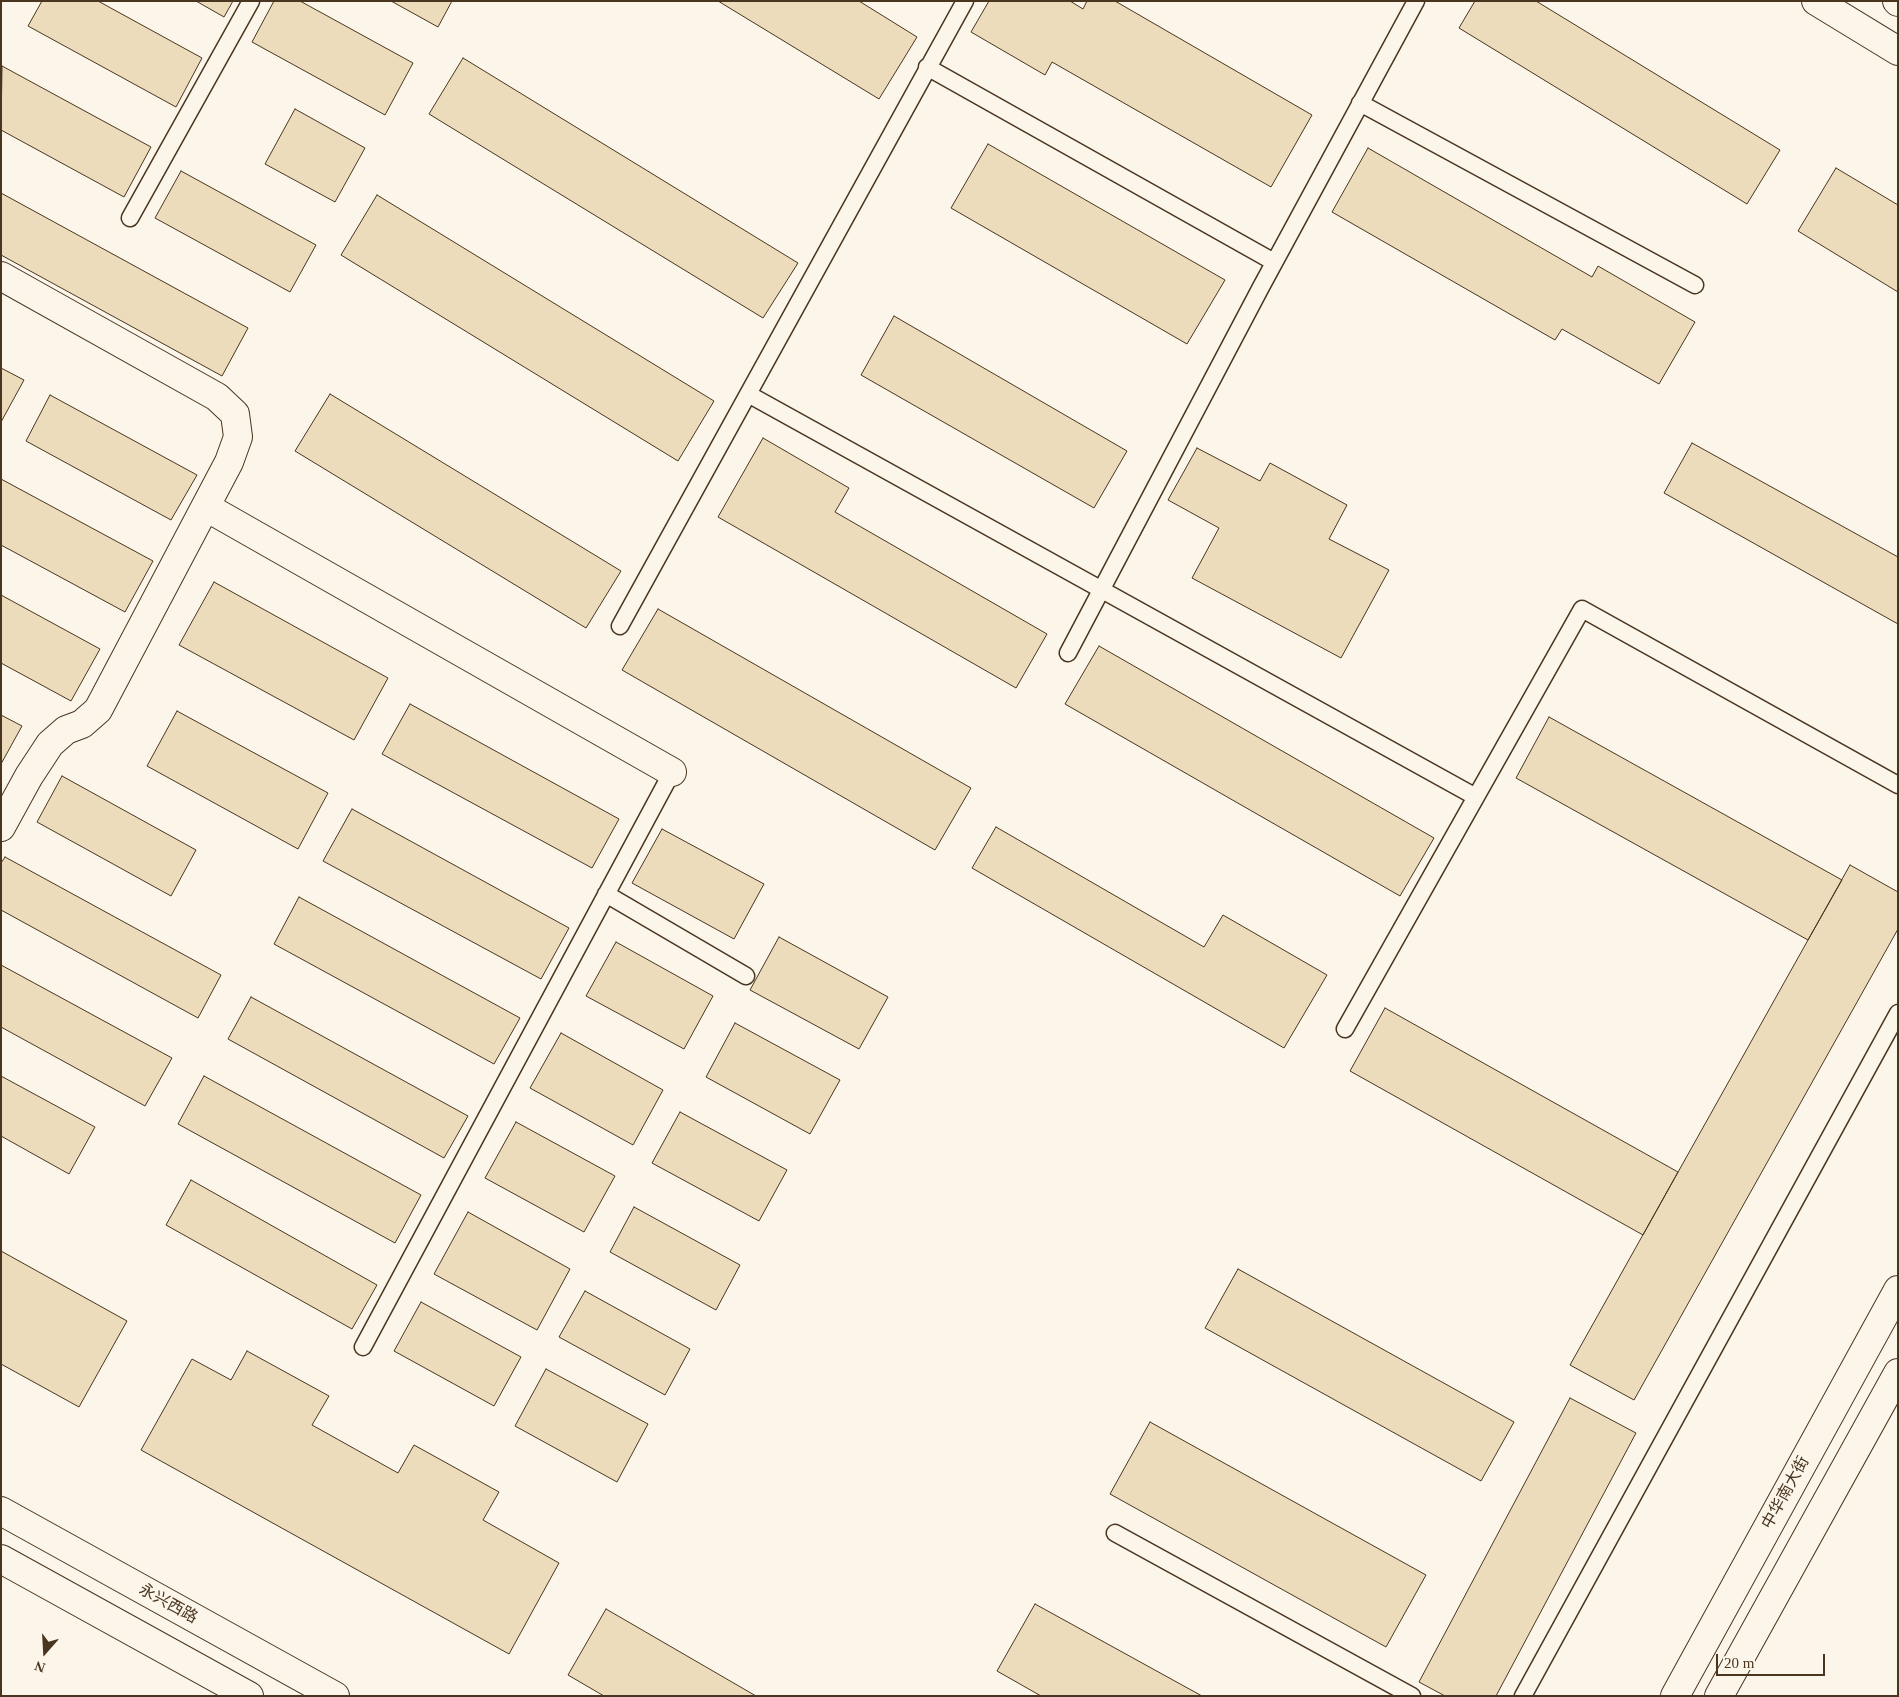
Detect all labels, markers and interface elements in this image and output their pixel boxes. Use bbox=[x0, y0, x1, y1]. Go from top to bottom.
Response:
street label: 中华南大街 bbox=[1758, 1453, 1814, 1533]
street label: 永兴西路 bbox=[135, 1580, 201, 1628]
north arrow bbox=[20, 1627, 70, 1677]
scale bar bbox=[1719, 1644, 1828, 1676]
text: 20 m bbox=[1724, 1655, 1754, 1671]
text: N bbox=[33, 1658, 47, 1675]

